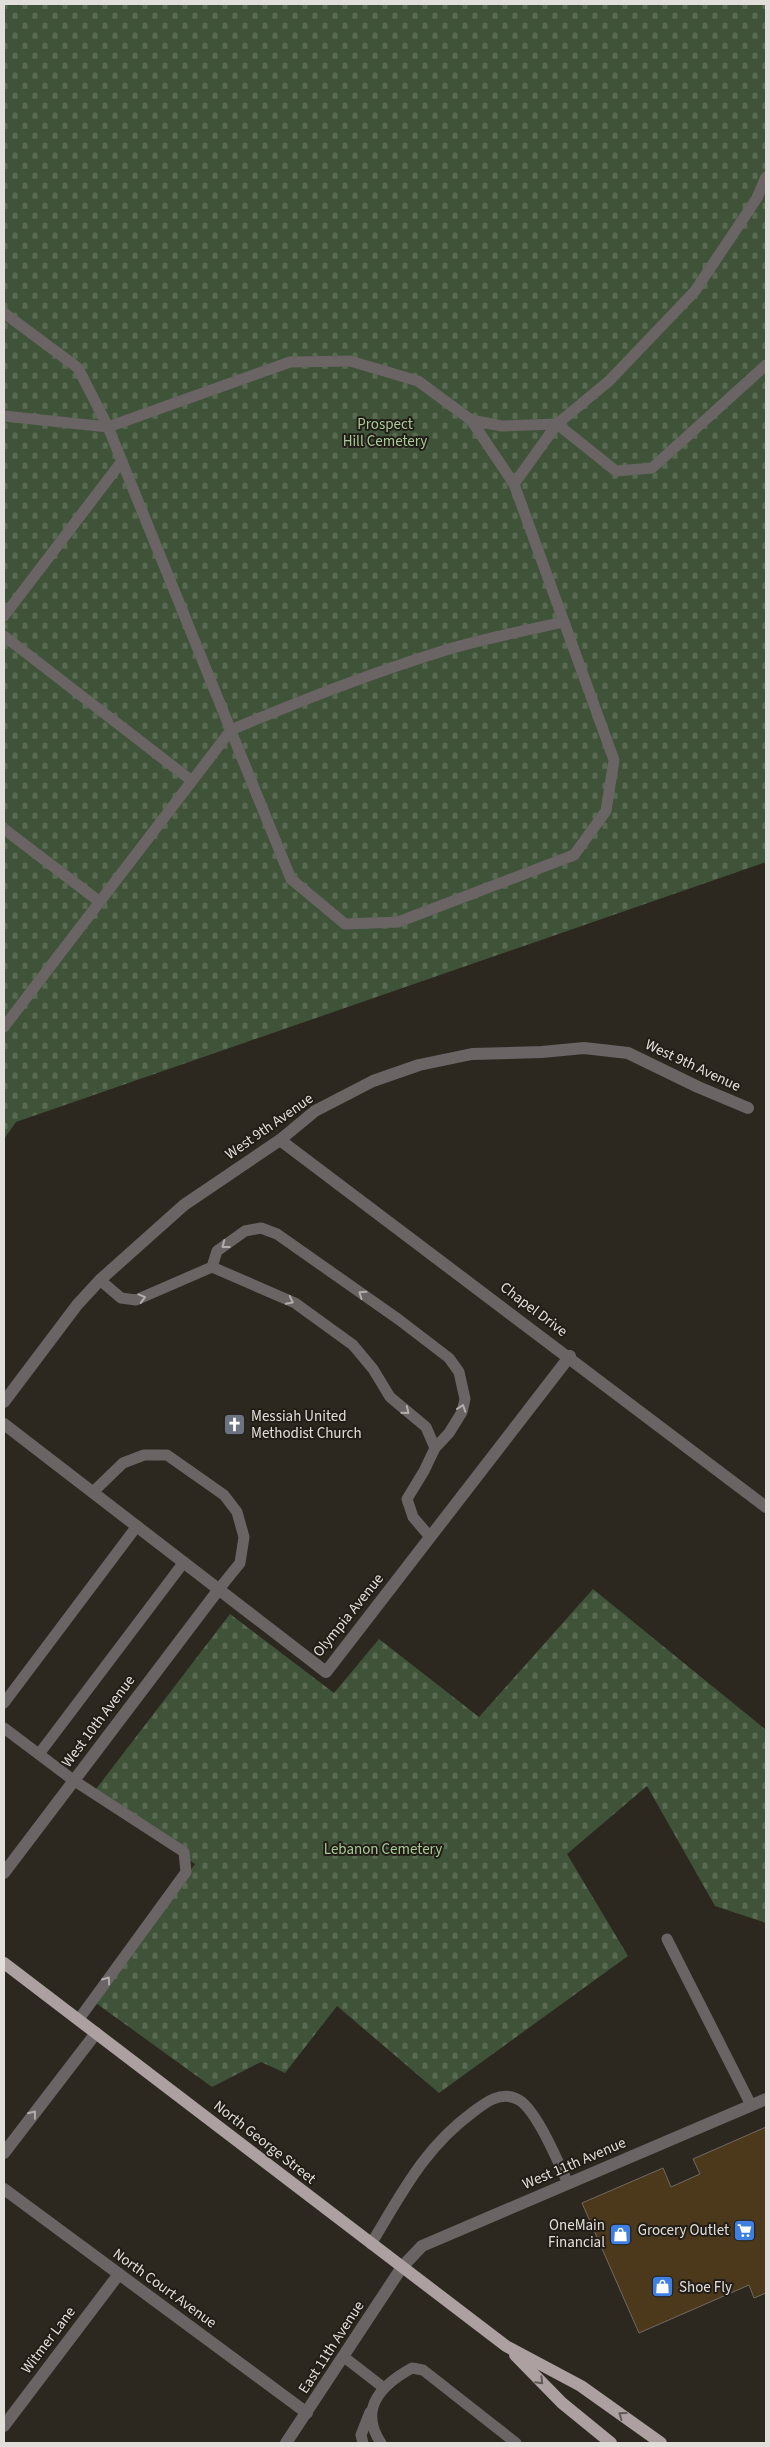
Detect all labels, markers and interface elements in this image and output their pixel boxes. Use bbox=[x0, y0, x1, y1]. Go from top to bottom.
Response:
park label: Prospect Hill Cemetery bbox=[343, 414, 427, 452]
street label: West 9th Avenue bbox=[642, 1034, 744, 1097]
street label: West 9th Avenue bbox=[221, 1088, 318, 1165]
one-way arrow bbox=[221, 1240, 230, 1249]
street label: Chapel Drive bbox=[496, 1277, 572, 1342]
one-way arrow bbox=[359, 1291, 368, 1300]
one-way arrow bbox=[137, 1293, 146, 1303]
one-way arrow bbox=[285, 1295, 294, 1305]
one-way arrow bbox=[456, 1404, 466, 1413]
one-way arrow bbox=[401, 1405, 410, 1414]
place label: Messiah United Methodist Church bbox=[251, 1406, 362, 1444]
church icon: Messiah United Methodist Church bbox=[223, 1413, 247, 1437]
street label: Olympia Avenue bbox=[308, 1569, 389, 1662]
street label: West 10th Avenue bbox=[57, 1671, 140, 1772]
park label: Lebanon Cemetery bbox=[324, 1839, 442, 1860]
one-way arrow bbox=[101, 1976, 110, 1986]
street label: North George Street bbox=[209, 2096, 320, 2189]
one-way arrow bbox=[28, 2111, 37, 2120]
street label: West 11th Avenue bbox=[519, 2132, 629, 2195]
place label: OneMain Financial bbox=[548, 2215, 605, 2253]
supermarket icon: Grocery Outlet bbox=[733, 2218, 757, 2242]
place label: Grocery Outlet bbox=[638, 2220, 729, 2241]
shop icon: OneMain Financial bbox=[609, 2222, 633, 2246]
street label: North Court Avenue bbox=[109, 2244, 221, 2333]
shop icon: Shoe Fly bbox=[651, 2275, 675, 2299]
place label: Shoe Fly bbox=[679, 2277, 732, 2298]
street label: East 11th Avenue bbox=[294, 2297, 369, 2398]
street label: Witmer Lane bbox=[16, 2302, 81, 2378]
one-way arrow bbox=[534, 2375, 543, 2384]
one-way arrow bbox=[618, 2412, 628, 2421]

